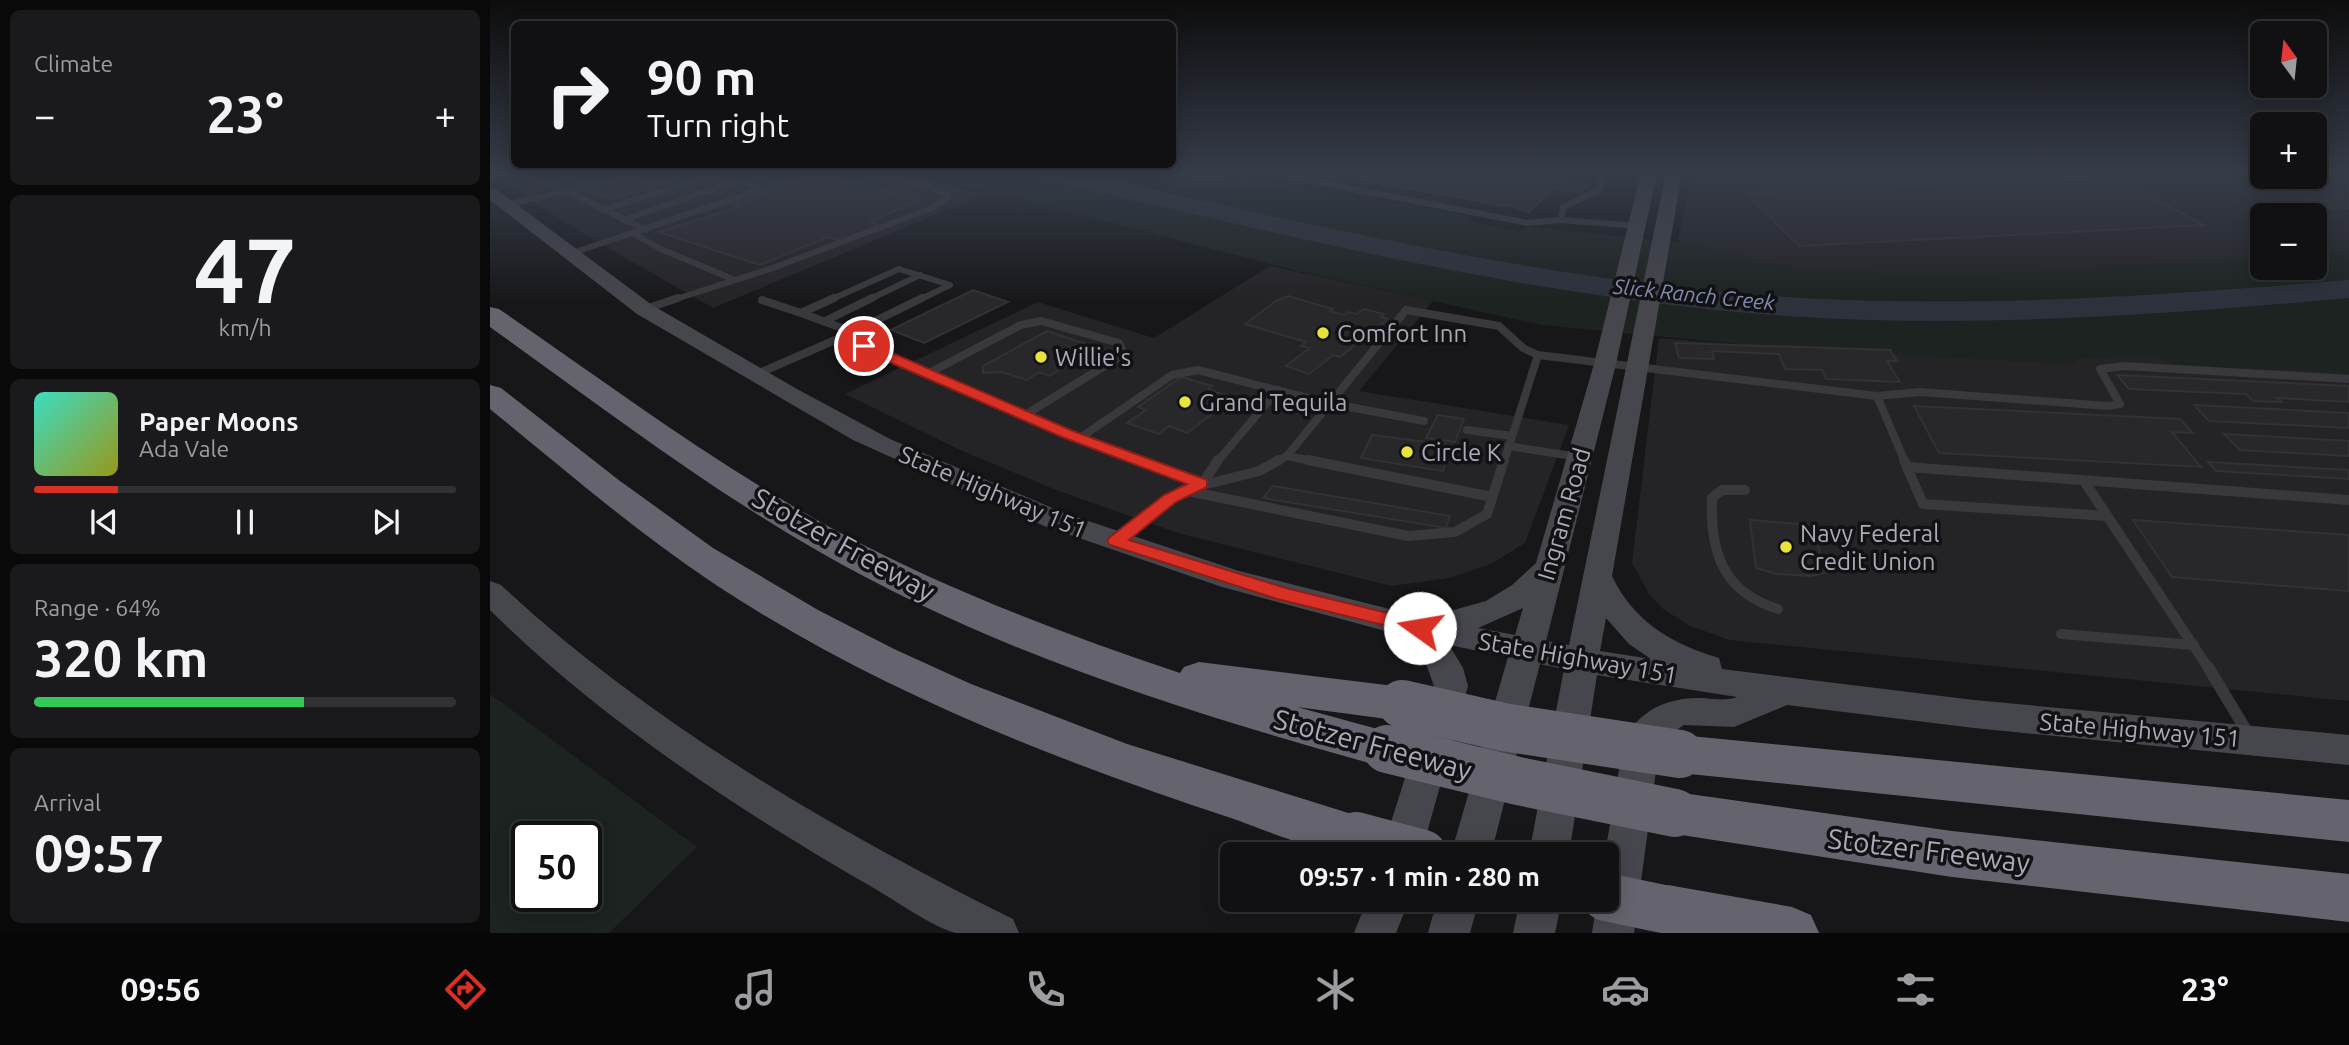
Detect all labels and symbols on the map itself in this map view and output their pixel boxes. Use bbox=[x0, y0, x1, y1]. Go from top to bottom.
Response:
north arrow bbox=[2250, 21, 2328, 98]
water label: Slick Ranch Creek bbox=[1611, 273, 1776, 314]
pin bbox=[834, 316, 894, 376]
place label: Comfort Inn bbox=[1337, 320, 1467, 347]
marker: Comfort Inn bbox=[1315, 325, 1331, 341]
place label: Willie's bbox=[1055, 344, 1131, 371]
marker: Willie's bbox=[1033, 349, 1049, 365]
place label: Grand Tequila bbox=[1199, 389, 1347, 416]
marker: Grand Tequila bbox=[1177, 394, 1193, 410]
place label: Circle K bbox=[1421, 439, 1502, 466]
street label: State Highway 151 bbox=[895, 440, 1091, 544]
marker: Circle K bbox=[1399, 444, 1415, 460]
street label: Ingram Road bbox=[1532, 445, 1596, 583]
street label: Stotzer Freeway bbox=[748, 481, 940, 607]
place label: Navy Federal Credit Union bbox=[1800, 520, 1940, 575]
marker: Navy Federal Credit Union bbox=[1778, 539, 1794, 555]
position arrow bbox=[1383, 591, 1457, 665]
street label: State Highway 151 bbox=[1477, 627, 1679, 689]
street label: Stotzer Freeway bbox=[1271, 703, 1475, 785]
street label: State Highway 151 bbox=[2039, 708, 2241, 752]
speed limit sign: 50 bbox=[511, 821, 602, 912]
street label: Stotzer Freeway bbox=[1826, 822, 2032, 878]

